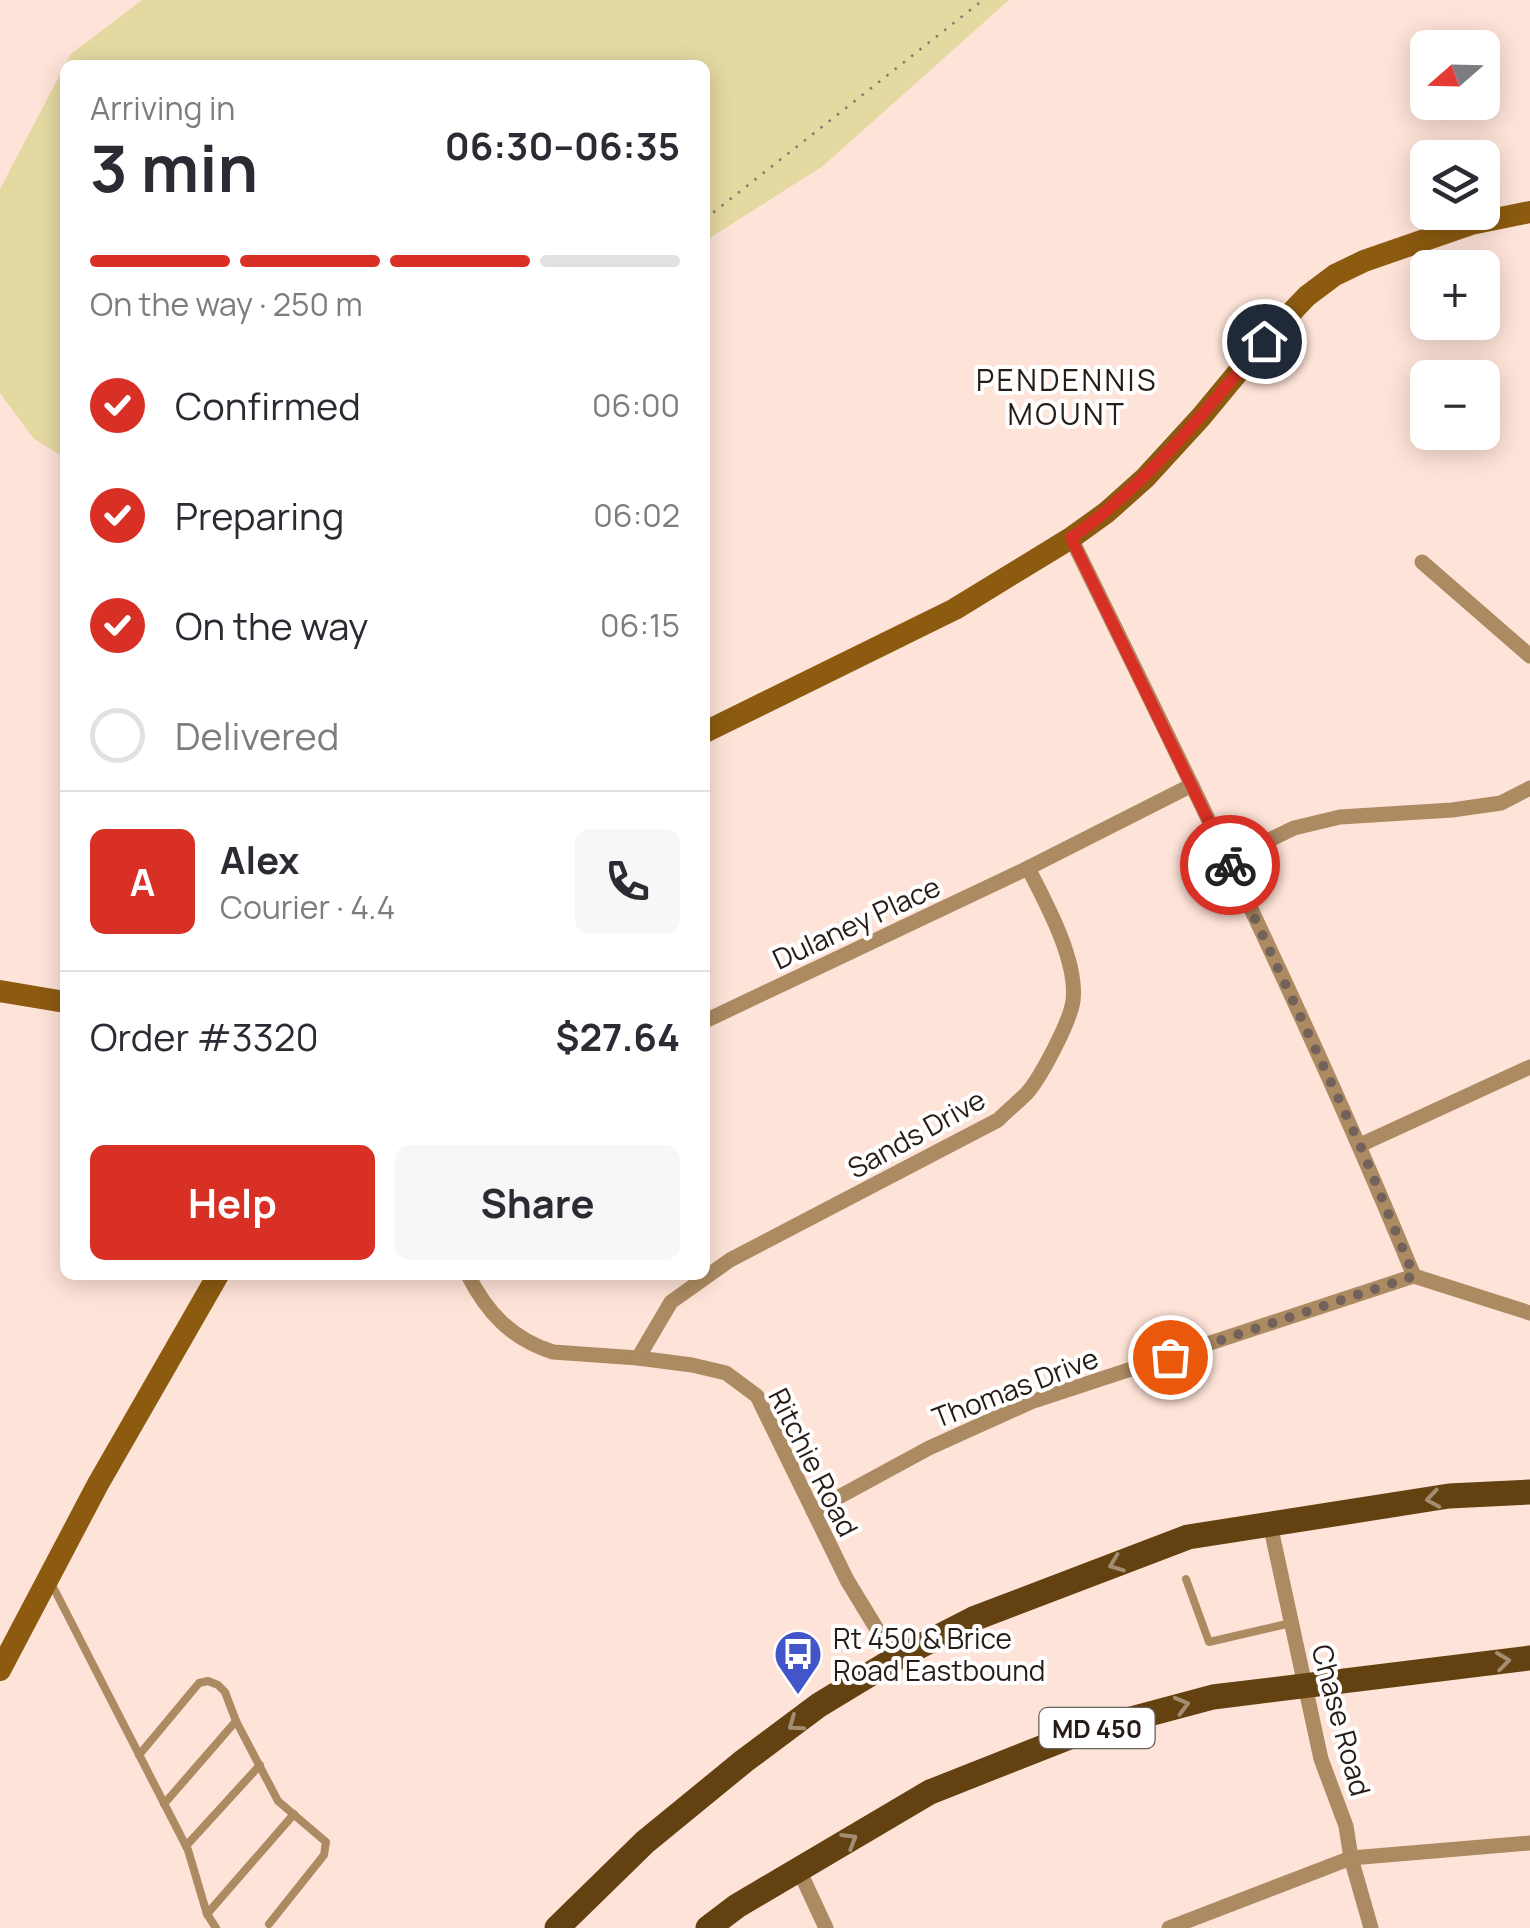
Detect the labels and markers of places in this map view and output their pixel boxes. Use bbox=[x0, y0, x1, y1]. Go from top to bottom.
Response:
pin bbox=[1222, 299, 1307, 384]
pin bbox=[1128, 1315, 1213, 1400]
place label: Rt 450 & Brice Road Eastbound bbox=[833, 1619, 1045, 1689]
bus stop icon: Rt 450 & Brice Road Eastbound bbox=[772, 1628, 824, 1696]

